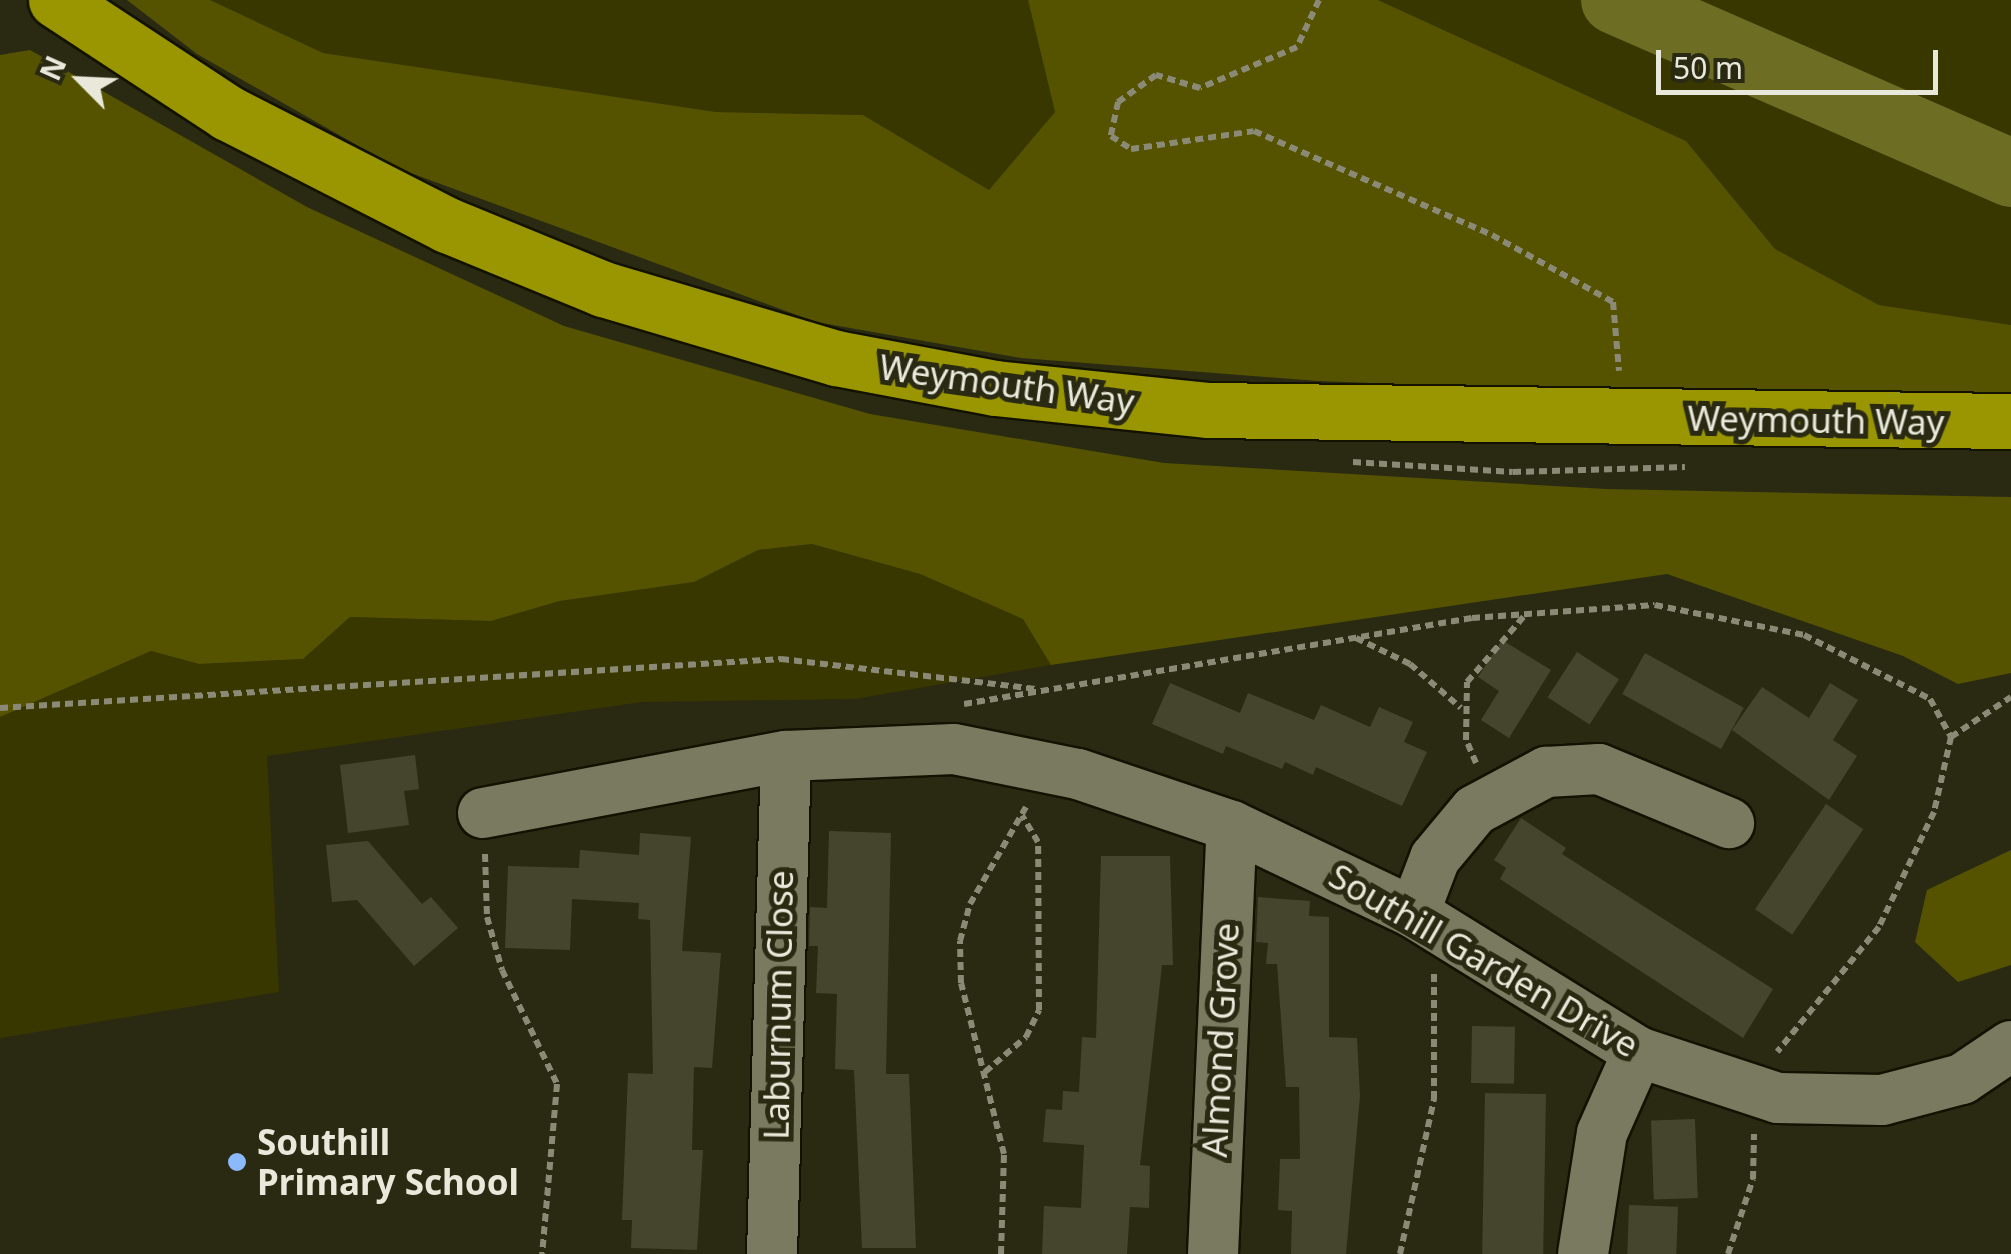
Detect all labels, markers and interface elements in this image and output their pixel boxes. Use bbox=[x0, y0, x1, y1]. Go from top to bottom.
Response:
north arrow bbox=[30, 30, 130, 130]
scale bar bbox=[1661, 30, 1944, 92]
text: 50 m bbox=[1673, 47, 1743, 88]
text: N bbox=[31, 50, 75, 86]
street label: Weymouth Way bbox=[877, 345, 1137, 423]
street label: Weymouth Way bbox=[1687, 397, 1945, 443]
street label: Southill Garden Drive bbox=[1322, 854, 1646, 1066]
street label: Laburnum Close bbox=[755, 870, 801, 1140]
street label: Almond Grove bbox=[1193, 922, 1247, 1158]
place label: Southill Primary School bbox=[257, 1121, 519, 1203]
marker: Southill Primary School bbox=[226, 1151, 248, 1173]

